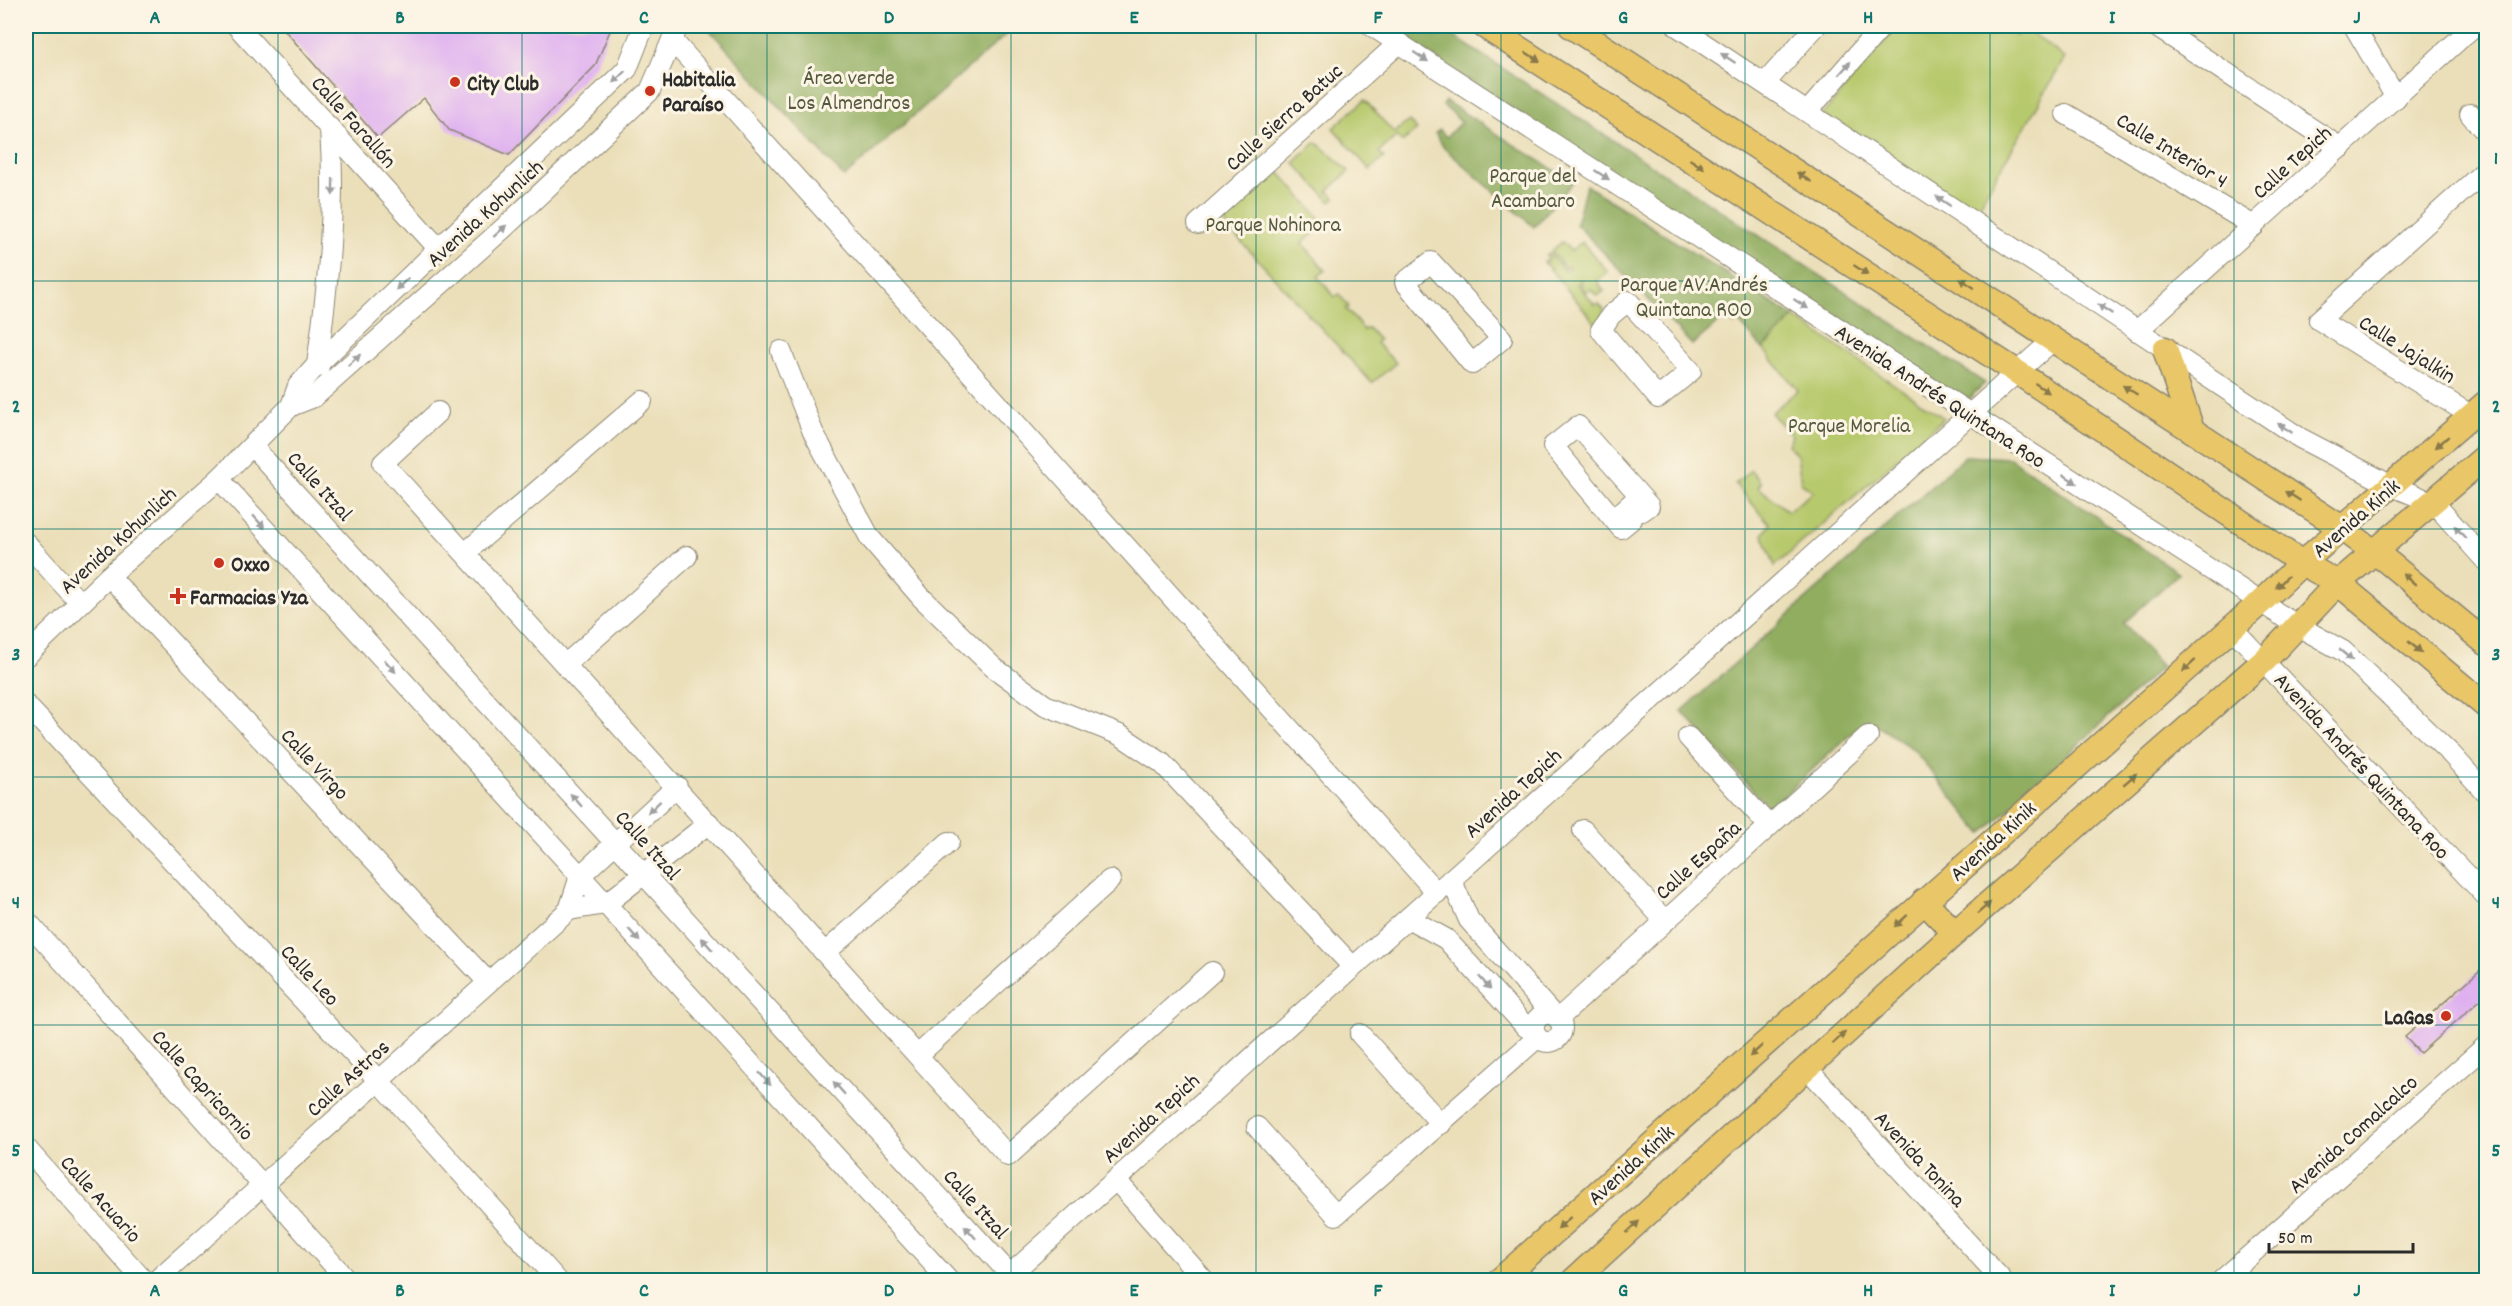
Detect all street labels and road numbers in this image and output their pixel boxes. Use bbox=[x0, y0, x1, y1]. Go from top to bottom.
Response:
street label: Calle Sierra Batuc bbox=[1220, 57, 1351, 180]
street label: Calle Farallón bbox=[302, 70, 403, 177]
street label: Calle Interior 4 bbox=[2109, 106, 2233, 198]
street label: Calle Tepich bbox=[2247, 119, 2340, 208]
street label: Avenida Kohunlich bbox=[421, 153, 552, 276]
street label: Calle Jajalkin bbox=[2352, 309, 2461, 393]
street label: Avenida Andrés Quintana Roo bbox=[1828, 318, 2051, 478]
street label: Calle Itzal bbox=[278, 445, 358, 529]
street label: Avenida Kinik bbox=[2306, 472, 2408, 567]
street label: Avenida Kohunlich bbox=[54, 480, 185, 603]
street label: Avenida Andrés Quintana Roo bbox=[2265, 667, 2456, 868]
street label: Calle Virgo bbox=[272, 722, 355, 808]
street label: Avenida Tepich bbox=[1459, 742, 1570, 847]
street label: Avenida Kinik bbox=[1944, 795, 2045, 890]
street label: Calle Itzal bbox=[606, 804, 686, 888]
street label: Calle España bbox=[1649, 814, 1750, 909]
street label: Calle Leo bbox=[272, 938, 345, 1014]
street label: Calle Capricornio bbox=[143, 1024, 260, 1149]
street label: Calle Astros bbox=[301, 1034, 398, 1126]
street label: Avenida Tepich bbox=[1097, 1067, 1208, 1172]
street label: Avenida Comalcalco bbox=[2283, 1069, 2426, 1202]
street label: Avenida Tonina bbox=[1865, 1105, 1972, 1216]
street label: Avenida Kinik bbox=[1582, 1119, 1683, 1214]
street label: Calle Acuario bbox=[51, 1149, 147, 1251]
street label: Calle Itzal bbox=[934, 1163, 1014, 1247]

